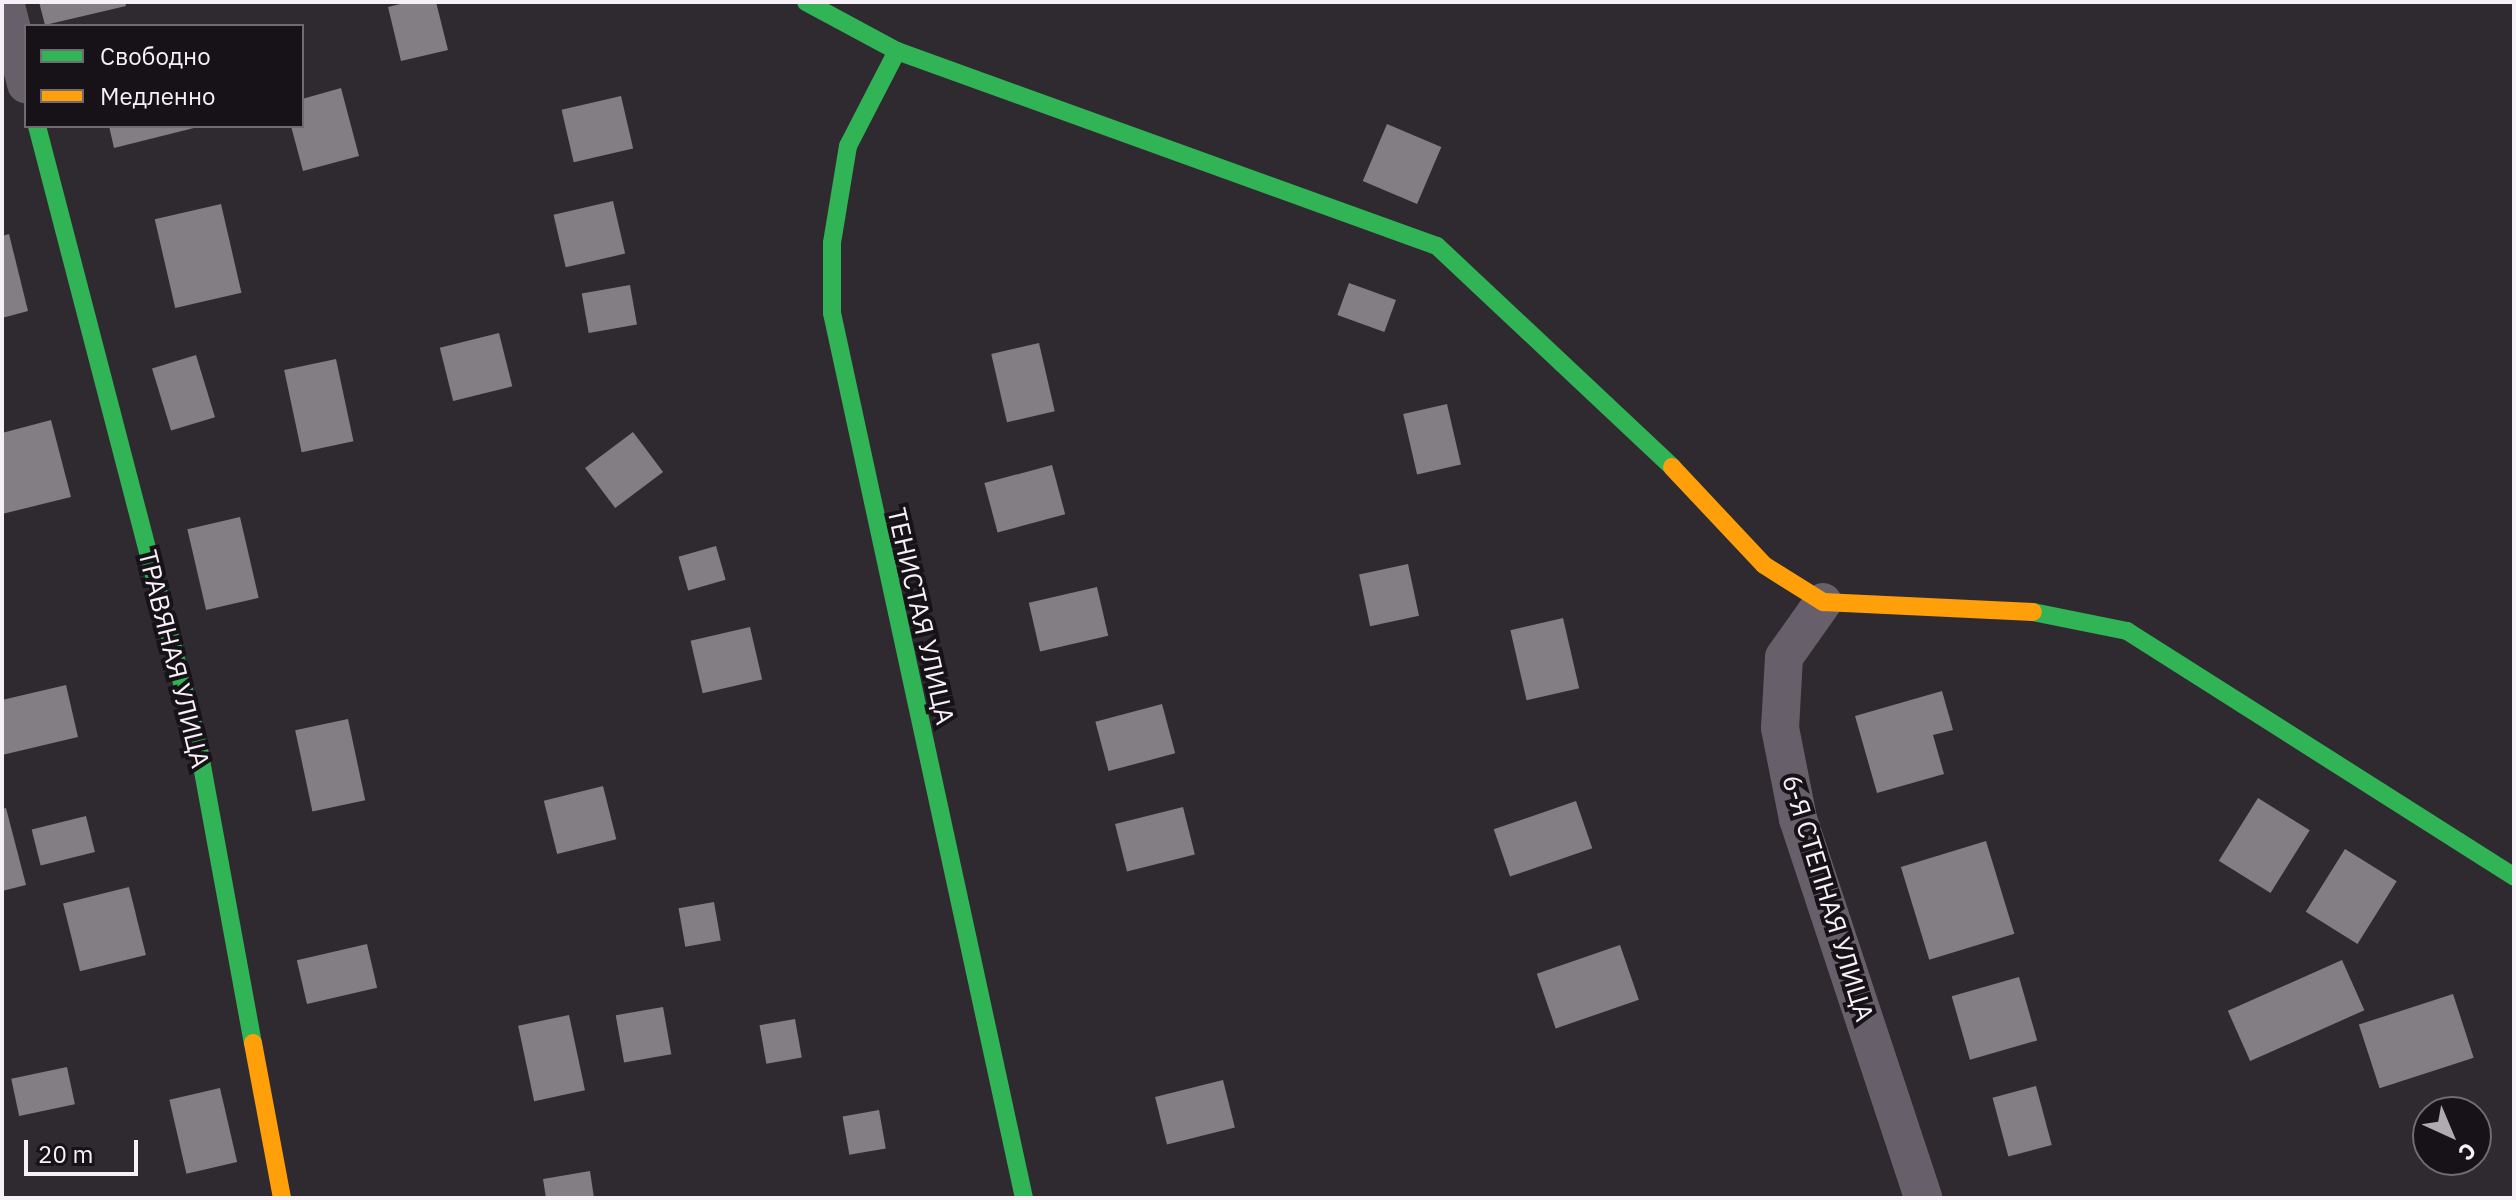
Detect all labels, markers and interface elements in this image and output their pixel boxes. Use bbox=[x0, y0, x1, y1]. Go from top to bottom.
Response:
legend bbox=[24, 24, 304, 128]
text: Свободно bbox=[100, 40, 211, 72]
text: Медленно bbox=[100, 80, 216, 112]
street label: ТЕНИСТАЯ УЛИЦА bbox=[881, 505, 961, 727]
street label: ТРАВЯНАЯ УЛИЦА bbox=[132, 547, 216, 771]
street label: 6-Я СТЕПНАЯ УЛИЦА bbox=[1776, 771, 1880, 1025]
north arrow bbox=[2412, 1096, 2492, 1176]
scale bar bbox=[28, 1124, 142, 1174]
text: С bbox=[2452, 1137, 2483, 1168]
text: 20 m bbox=[38, 1138, 93, 1170]

